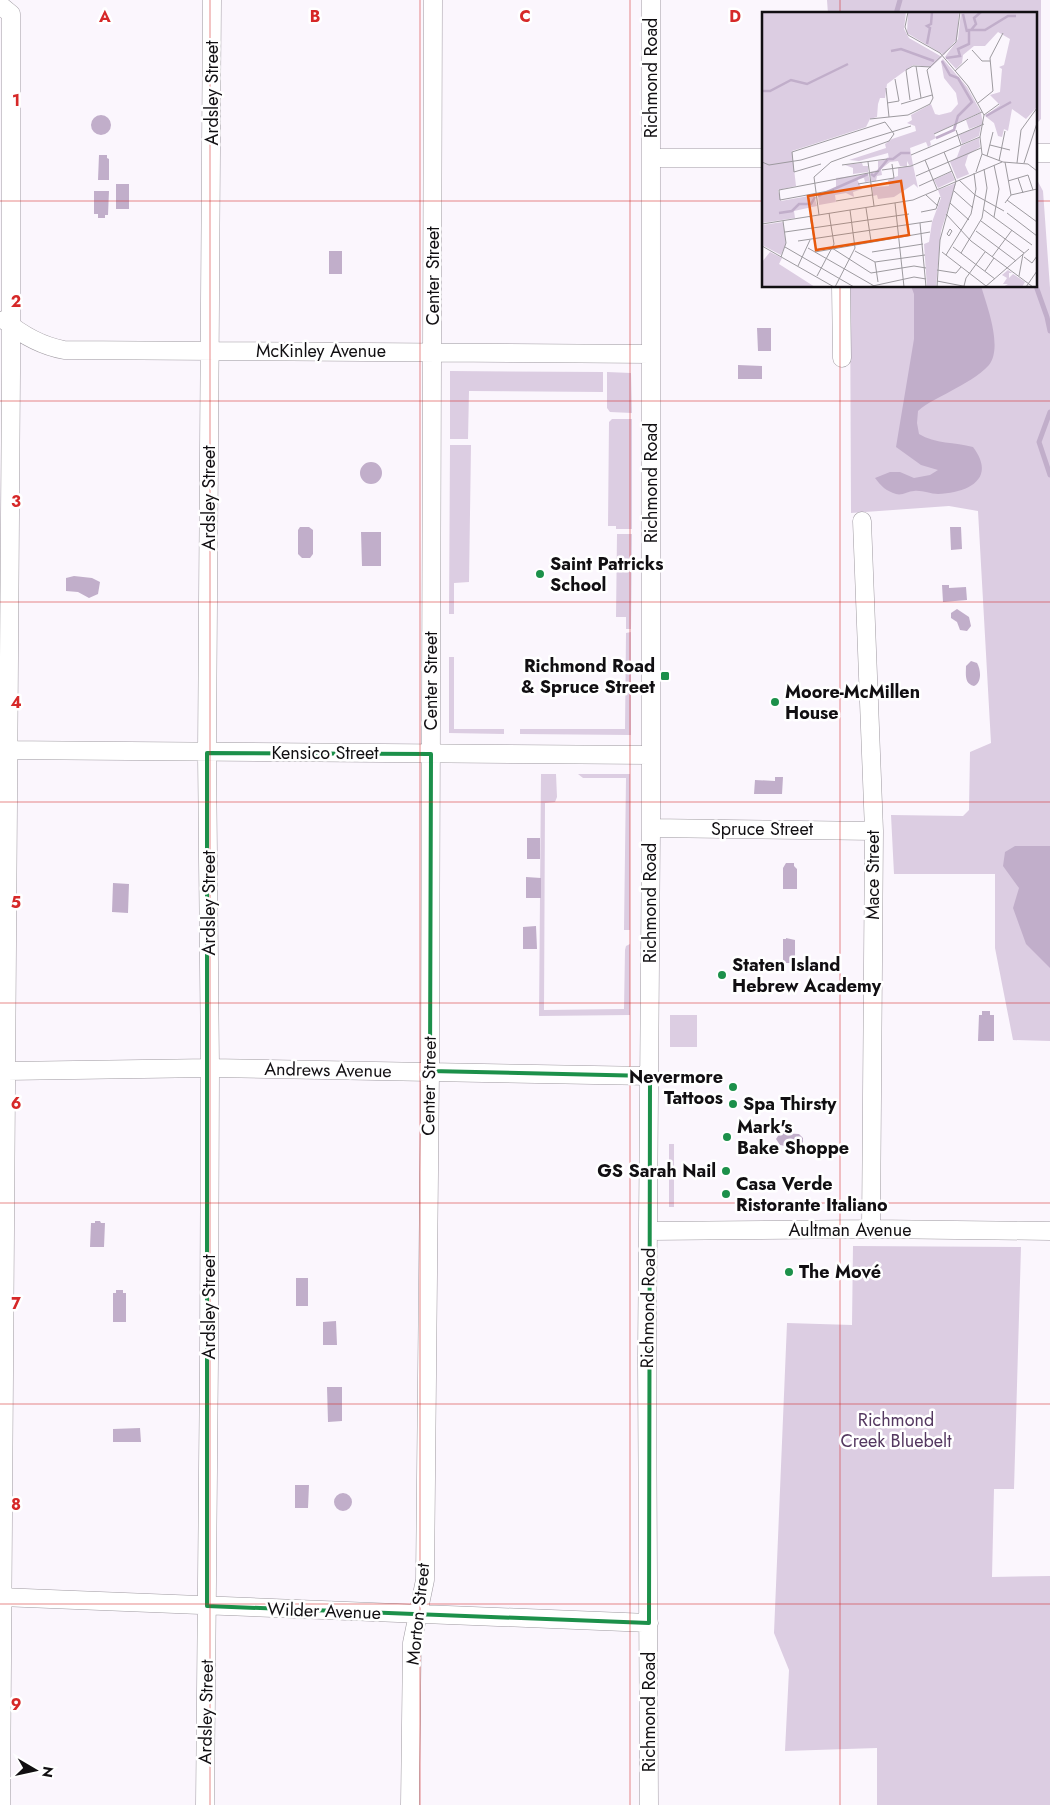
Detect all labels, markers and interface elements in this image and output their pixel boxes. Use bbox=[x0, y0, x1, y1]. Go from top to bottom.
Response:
text: A bbox=[98, 5, 111, 28]
text: B bbox=[310, 5, 320, 28]
text: C bbox=[519, 5, 531, 28]
text: D bbox=[729, 5, 741, 28]
inset map bbox=[762, 12, 1038, 288]
street label: Richmond Road bbox=[638, 18, 664, 138]
street label: Ardsley Street bbox=[199, 40, 225, 145]
text: 1 bbox=[12, 89, 20, 112]
street label: Center Street bbox=[420, 226, 446, 326]
text: 2 bbox=[11, 290, 21, 313]
street label: McKinley Avenue bbox=[256, 338, 386, 364]
street label: Richmond Road bbox=[638, 423, 664, 543]
street label: Ardsley Street bbox=[196, 445, 222, 550]
text: 3 bbox=[11, 490, 21, 513]
place label: Saint Patricks School bbox=[550, 551, 663, 598]
marker: Saint Patricks School bbox=[534, 568, 546, 580]
street label: Center Street bbox=[418, 631, 444, 731]
place label: Richmond Road & Spruce Street bbox=[521, 653, 655, 700]
marker: Richmond Road & Spruce Street bbox=[659, 670, 671, 682]
place label: Moore-McMillen House bbox=[785, 679, 920, 726]
text: 4 bbox=[10, 691, 22, 714]
marker: Moore-McMillen House bbox=[769, 696, 781, 708]
street label: Kensico Street bbox=[271, 740, 379, 766]
street label: Spruce Street bbox=[711, 816, 814, 842]
street label: Mace Street bbox=[860, 830, 886, 920]
street label: Richmond Road bbox=[637, 843, 663, 963]
street label: Ardsley Street bbox=[196, 850, 222, 955]
text: 5 bbox=[11, 891, 21, 914]
place label: Staten Island Hebrew Academy bbox=[732, 952, 882, 999]
marker: Staten Island Hebrew Academy bbox=[716, 969, 728, 981]
street label: Center Street bbox=[415, 1036, 443, 1136]
street label: Andrews Avenue bbox=[264, 1056, 392, 1084]
place label: Nevermore Tattoos bbox=[629, 1064, 723, 1111]
marker: Nevermore Tattoos bbox=[727, 1081, 739, 1093]
place label: Spa Thirsty bbox=[743, 1091, 837, 1117]
text: 6 bbox=[11, 1092, 21, 1115]
marker: Spa Thirsty bbox=[727, 1098, 739, 1110]
place label: Mark's Bake Shoppe bbox=[737, 1114, 849, 1161]
marker: Mark's Bake Shoppe bbox=[721, 1131, 733, 1143]
place label: GS Sarah Nail bbox=[597, 1158, 716, 1184]
marker: GS Sarah Nail bbox=[720, 1165, 732, 1177]
place label: Casa Verde Ristorante Italiano bbox=[736, 1171, 888, 1218]
marker: Casa Verde Ristorante Italiano bbox=[720, 1188, 732, 1200]
street label: Aultman Avenue bbox=[788, 1217, 912, 1243]
street label: Richmond Road bbox=[634, 1247, 662, 1369]
street label: Ardsley Street bbox=[196, 1254, 222, 1359]
place label: The Mové bbox=[799, 1259, 881, 1285]
marker: The Mové bbox=[783, 1266, 795, 1278]
text: 7 bbox=[11, 1292, 21, 1315]
park label: Richmond Creek Bluebelt bbox=[841, 1407, 952, 1454]
text: 8 bbox=[11, 1493, 21, 1516]
street label: Morton Street bbox=[400, 1561, 436, 1666]
street label: Wilder Avenue bbox=[267, 1596, 381, 1626]
street label: Richmond Road bbox=[636, 1652, 662, 1772]
street label: Ardsley Street bbox=[192, 1659, 220, 1765]
text: 9 bbox=[11, 1693, 21, 1716]
north arrow bbox=[10, 1745, 60, 1795]
text: N bbox=[37, 1765, 59, 1779]

